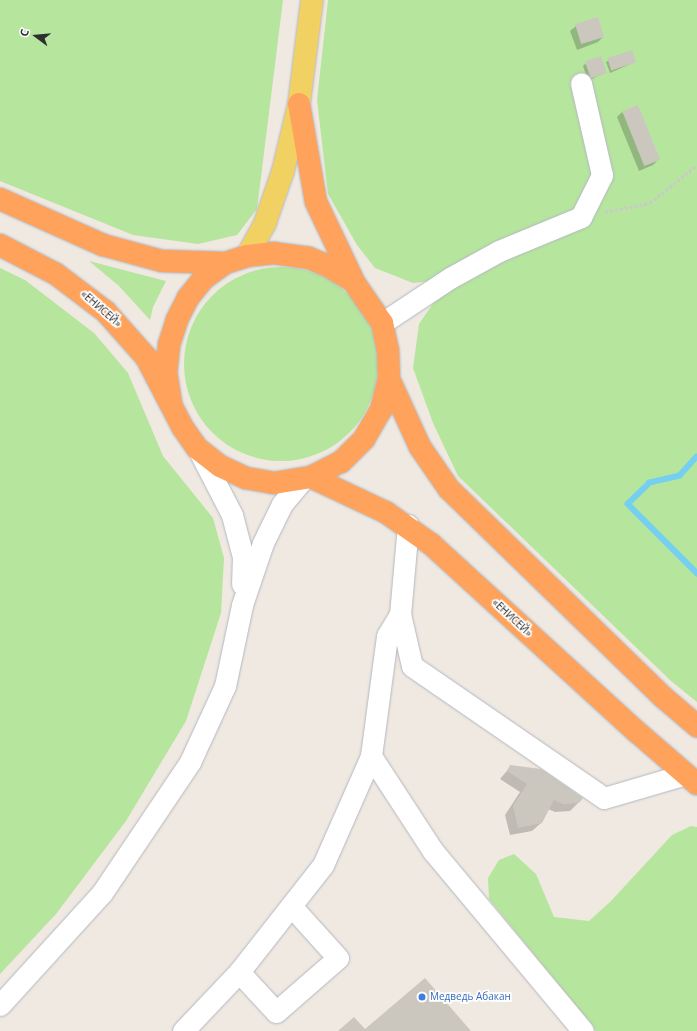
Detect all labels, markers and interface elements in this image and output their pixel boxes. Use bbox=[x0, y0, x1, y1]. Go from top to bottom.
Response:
north arrow bbox=[16, 16, 56, 56]
text: С bbox=[16, 27, 32, 38]
street label: «ЕНИСЕЙ» bbox=[78, 288, 124, 330]
street label: «ЕНИСЕЙ» bbox=[490, 597, 534, 639]
place label: Медведь Абакан bbox=[430, 991, 511, 1003]
marker: Медведь Абакан bbox=[417, 992, 427, 1002]

